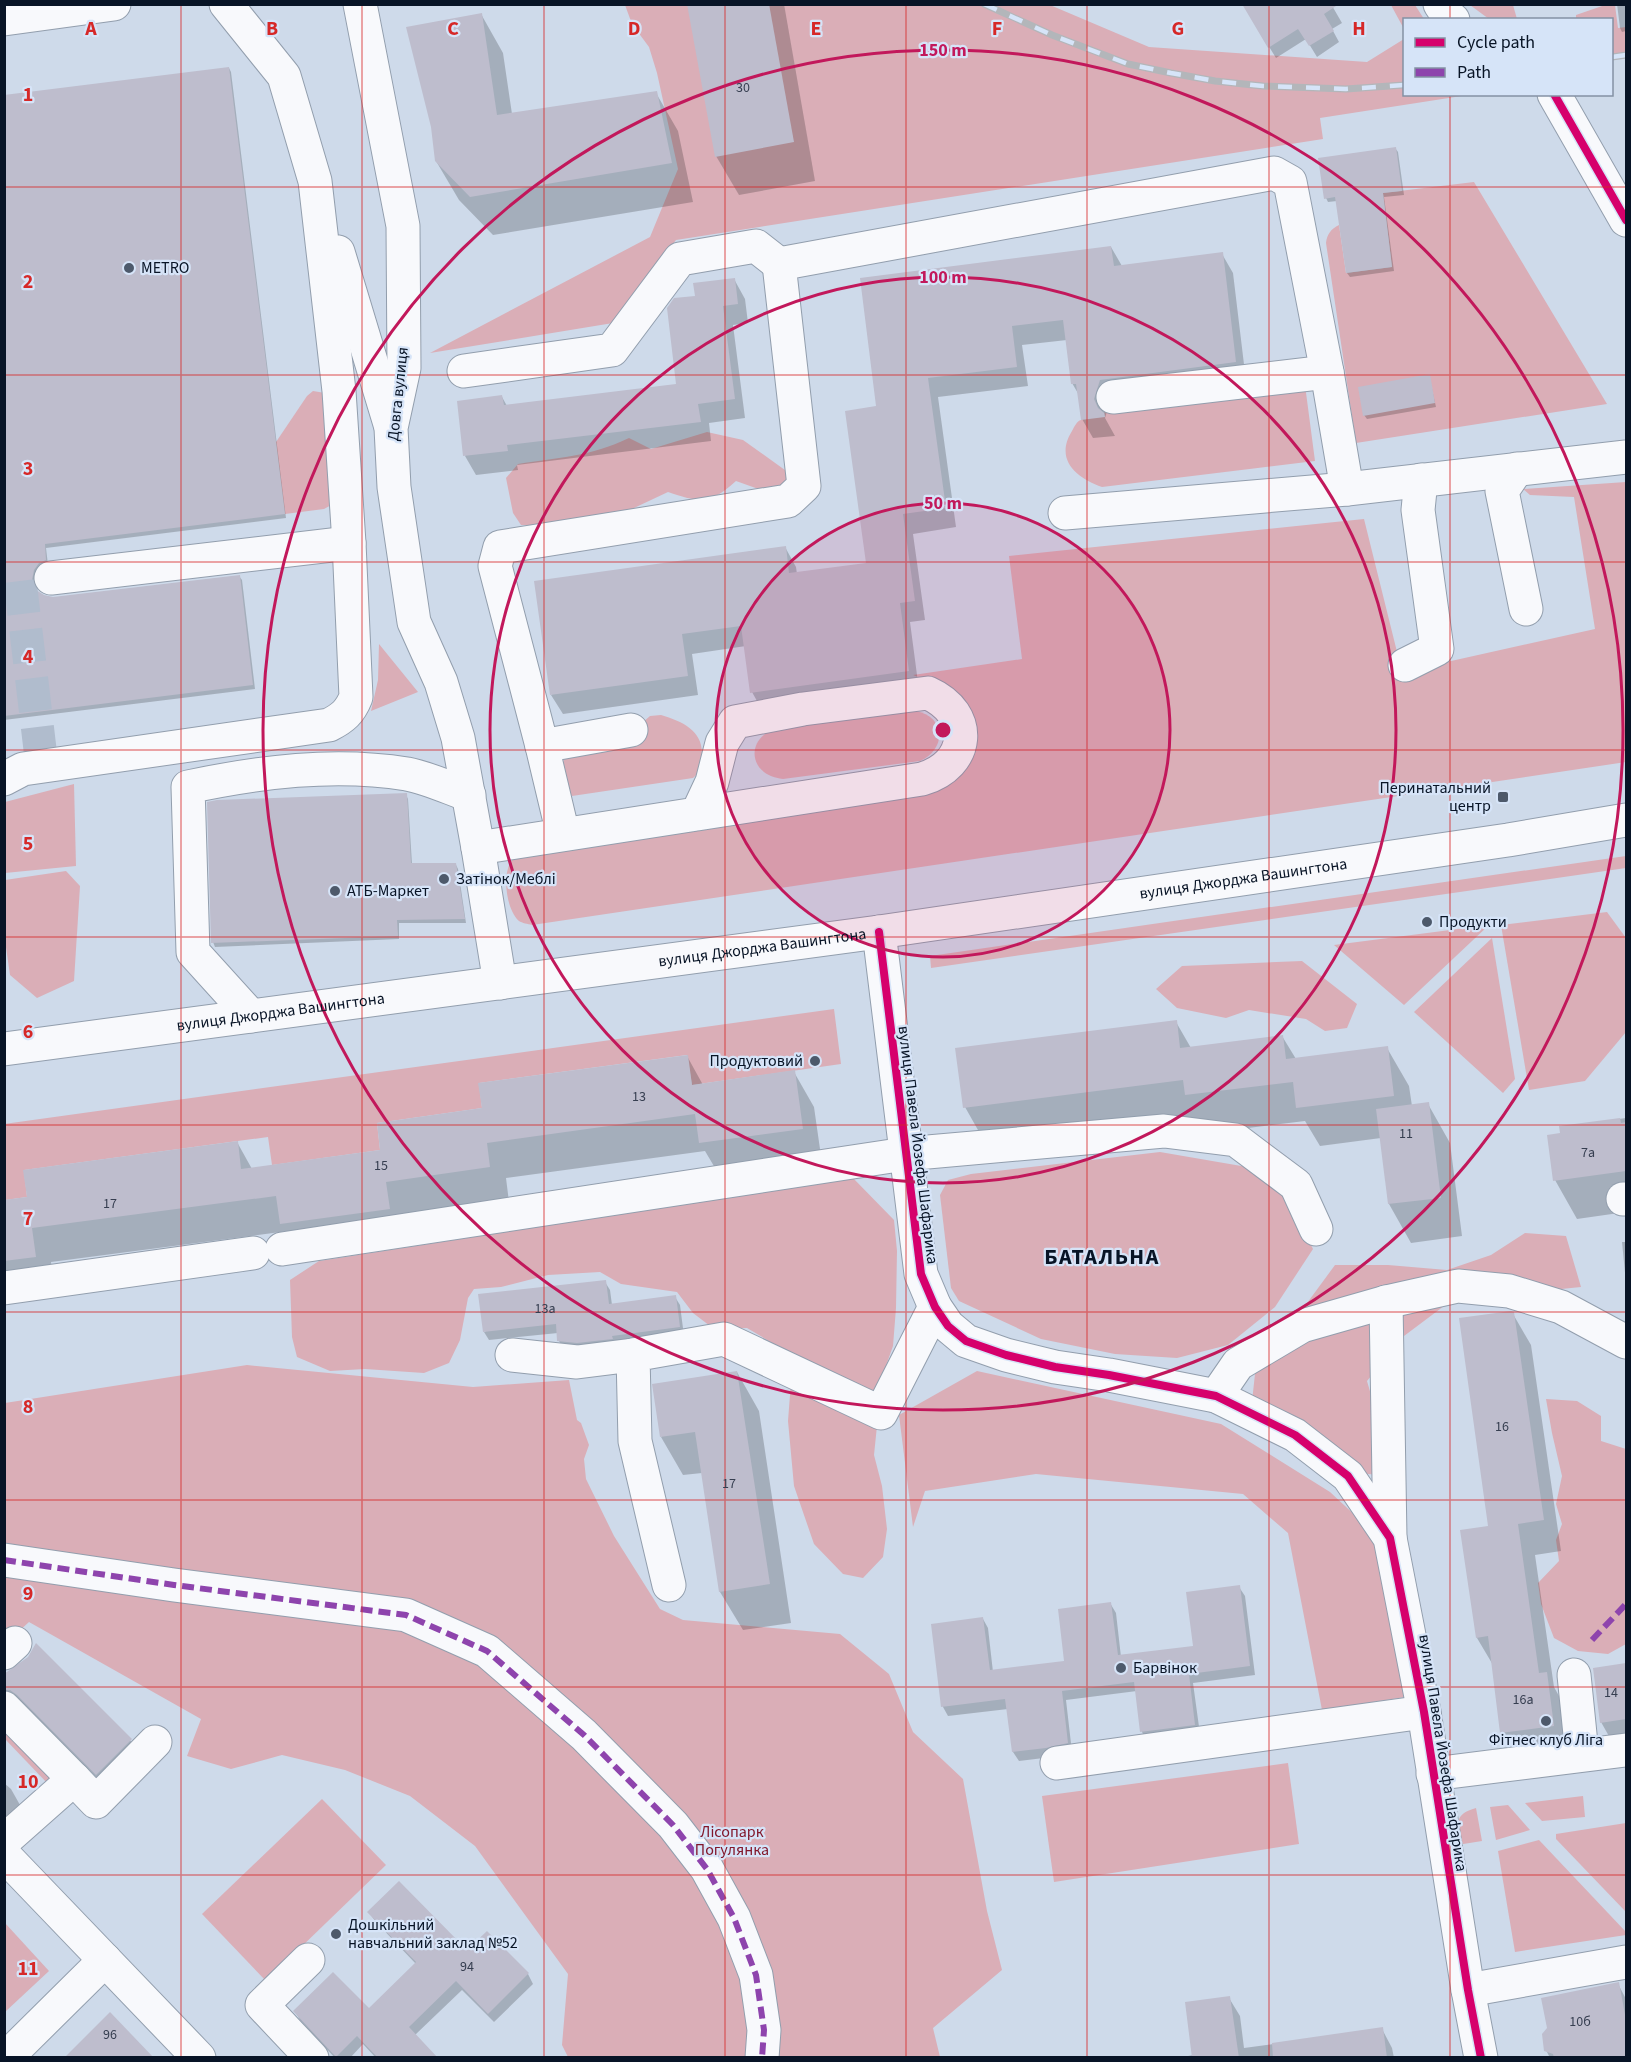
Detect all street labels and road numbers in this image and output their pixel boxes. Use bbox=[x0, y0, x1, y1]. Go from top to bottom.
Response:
street label: Довга вулиця bbox=[382, 346, 414, 442]
street label: вулиця Джорджа Вашингтона bbox=[1138, 853, 1349, 905]
street label: вулиця Джорджа Вашингтона bbox=[657, 923, 868, 972]
street label: вулиця Джорджа Вашингтона bbox=[175, 987, 386, 1037]
street label: вулиця Павела Йозефа Шафарика bbox=[892, 1025, 944, 1265]
street label: вулиця Павела Йозефа Шафарика bbox=[1413, 1633, 1473, 1873]

